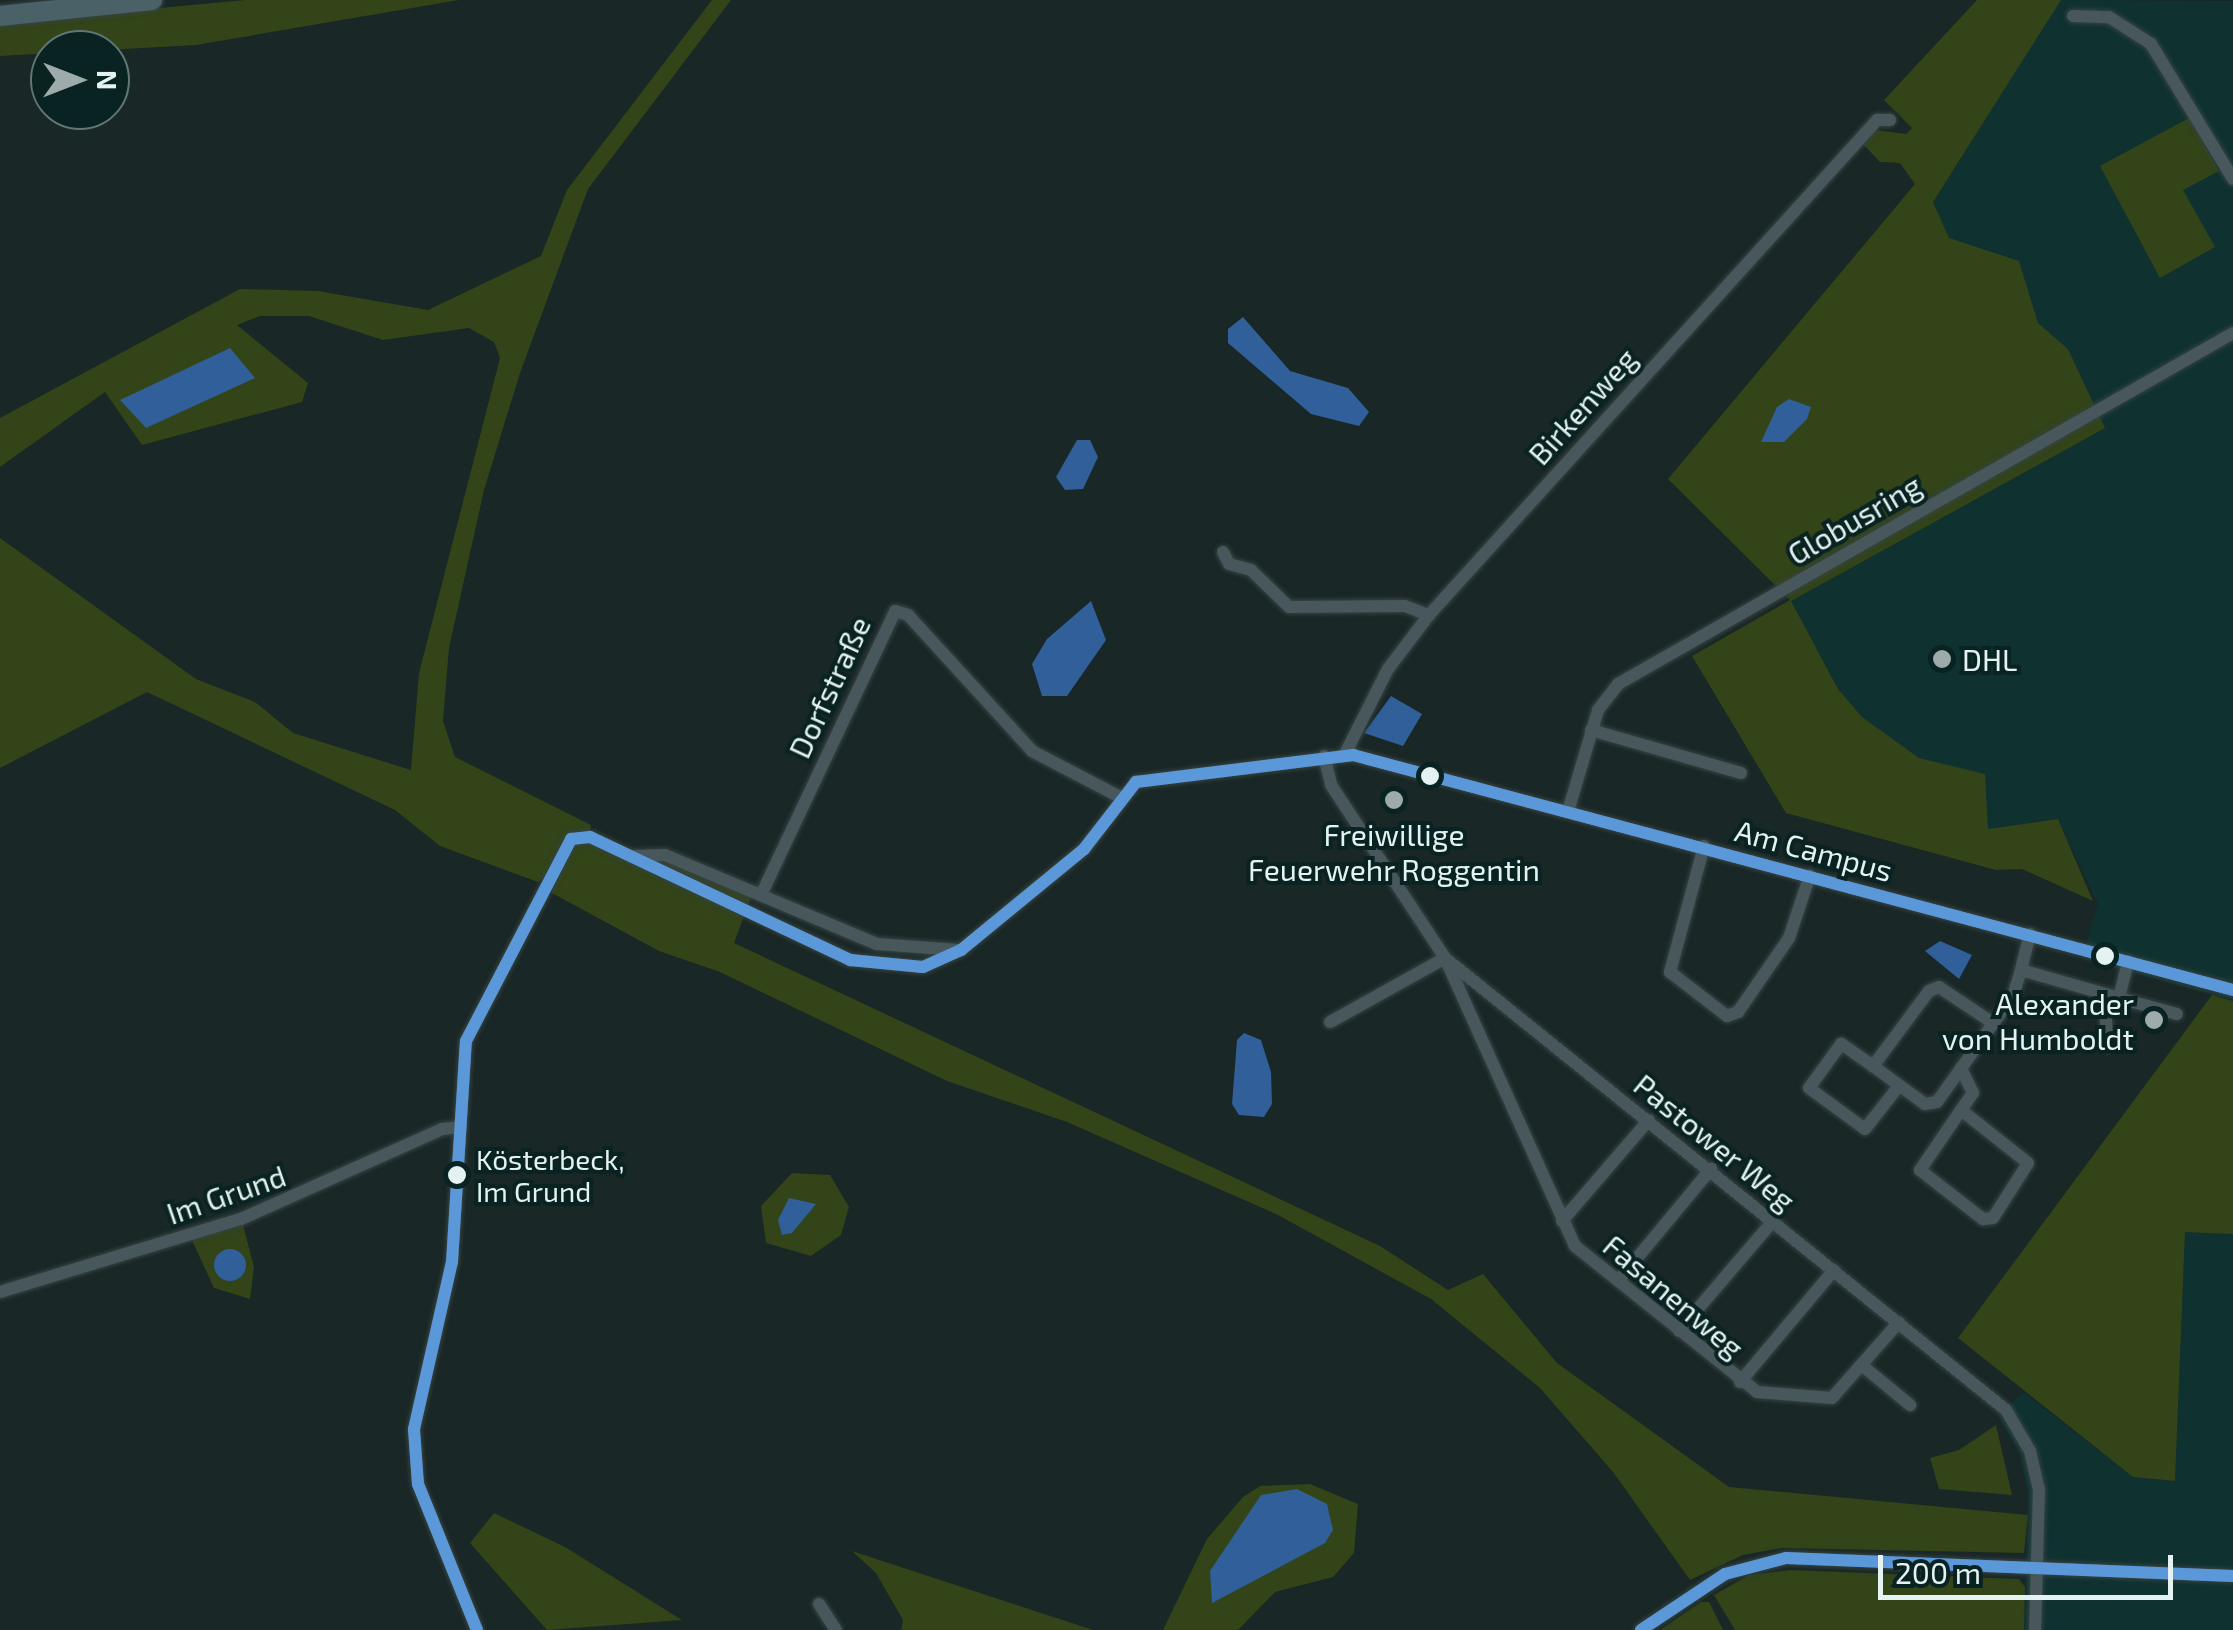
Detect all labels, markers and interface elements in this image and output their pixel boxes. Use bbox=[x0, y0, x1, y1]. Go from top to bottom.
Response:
north arrow bbox=[30, 30, 130, 130]
text: N bbox=[91, 70, 125, 90]
street label: Birkenweg bbox=[1520, 340, 1644, 472]
street label: Globusring bbox=[1781, 466, 1927, 572]
street label: Dorfstraße bbox=[781, 611, 877, 763]
place label: DHL bbox=[1962, 641, 2017, 677]
marker: DHL bbox=[1931, 648, 1953, 670]
unlabelled marker bbox=[1420, 766, 1440, 786]
marker: Freiwillige Feuerwehr Roggentin bbox=[1383, 789, 1405, 811]
street label: Am Campus bbox=[1731, 812, 1897, 888]
place label: Freiwillige Feuerwehr Roggentin bbox=[1248, 816, 1540, 886]
unlabelled marker bbox=[2095, 946, 2115, 966]
place label: Alexander von Humboldt bbox=[1942, 985, 2134, 1056]
marker: Alexander von Humboldt bbox=[2143, 1009, 2165, 1031]
street label: Pastower Weg bbox=[1627, 1066, 1803, 1218]
place label: Kösterbeck, Im Grund bbox=[476, 1142, 625, 1208]
street label: Im Grund bbox=[162, 1157, 290, 1231]
marker: Kösterbeck, Im Grund bbox=[447, 1165, 467, 1185]
street label: Fasanenweg bbox=[1597, 1227, 1751, 1365]
scale bar bbox=[1883, 1535, 2178, 1597]
text: 200 m bbox=[1895, 1554, 1981, 1590]

